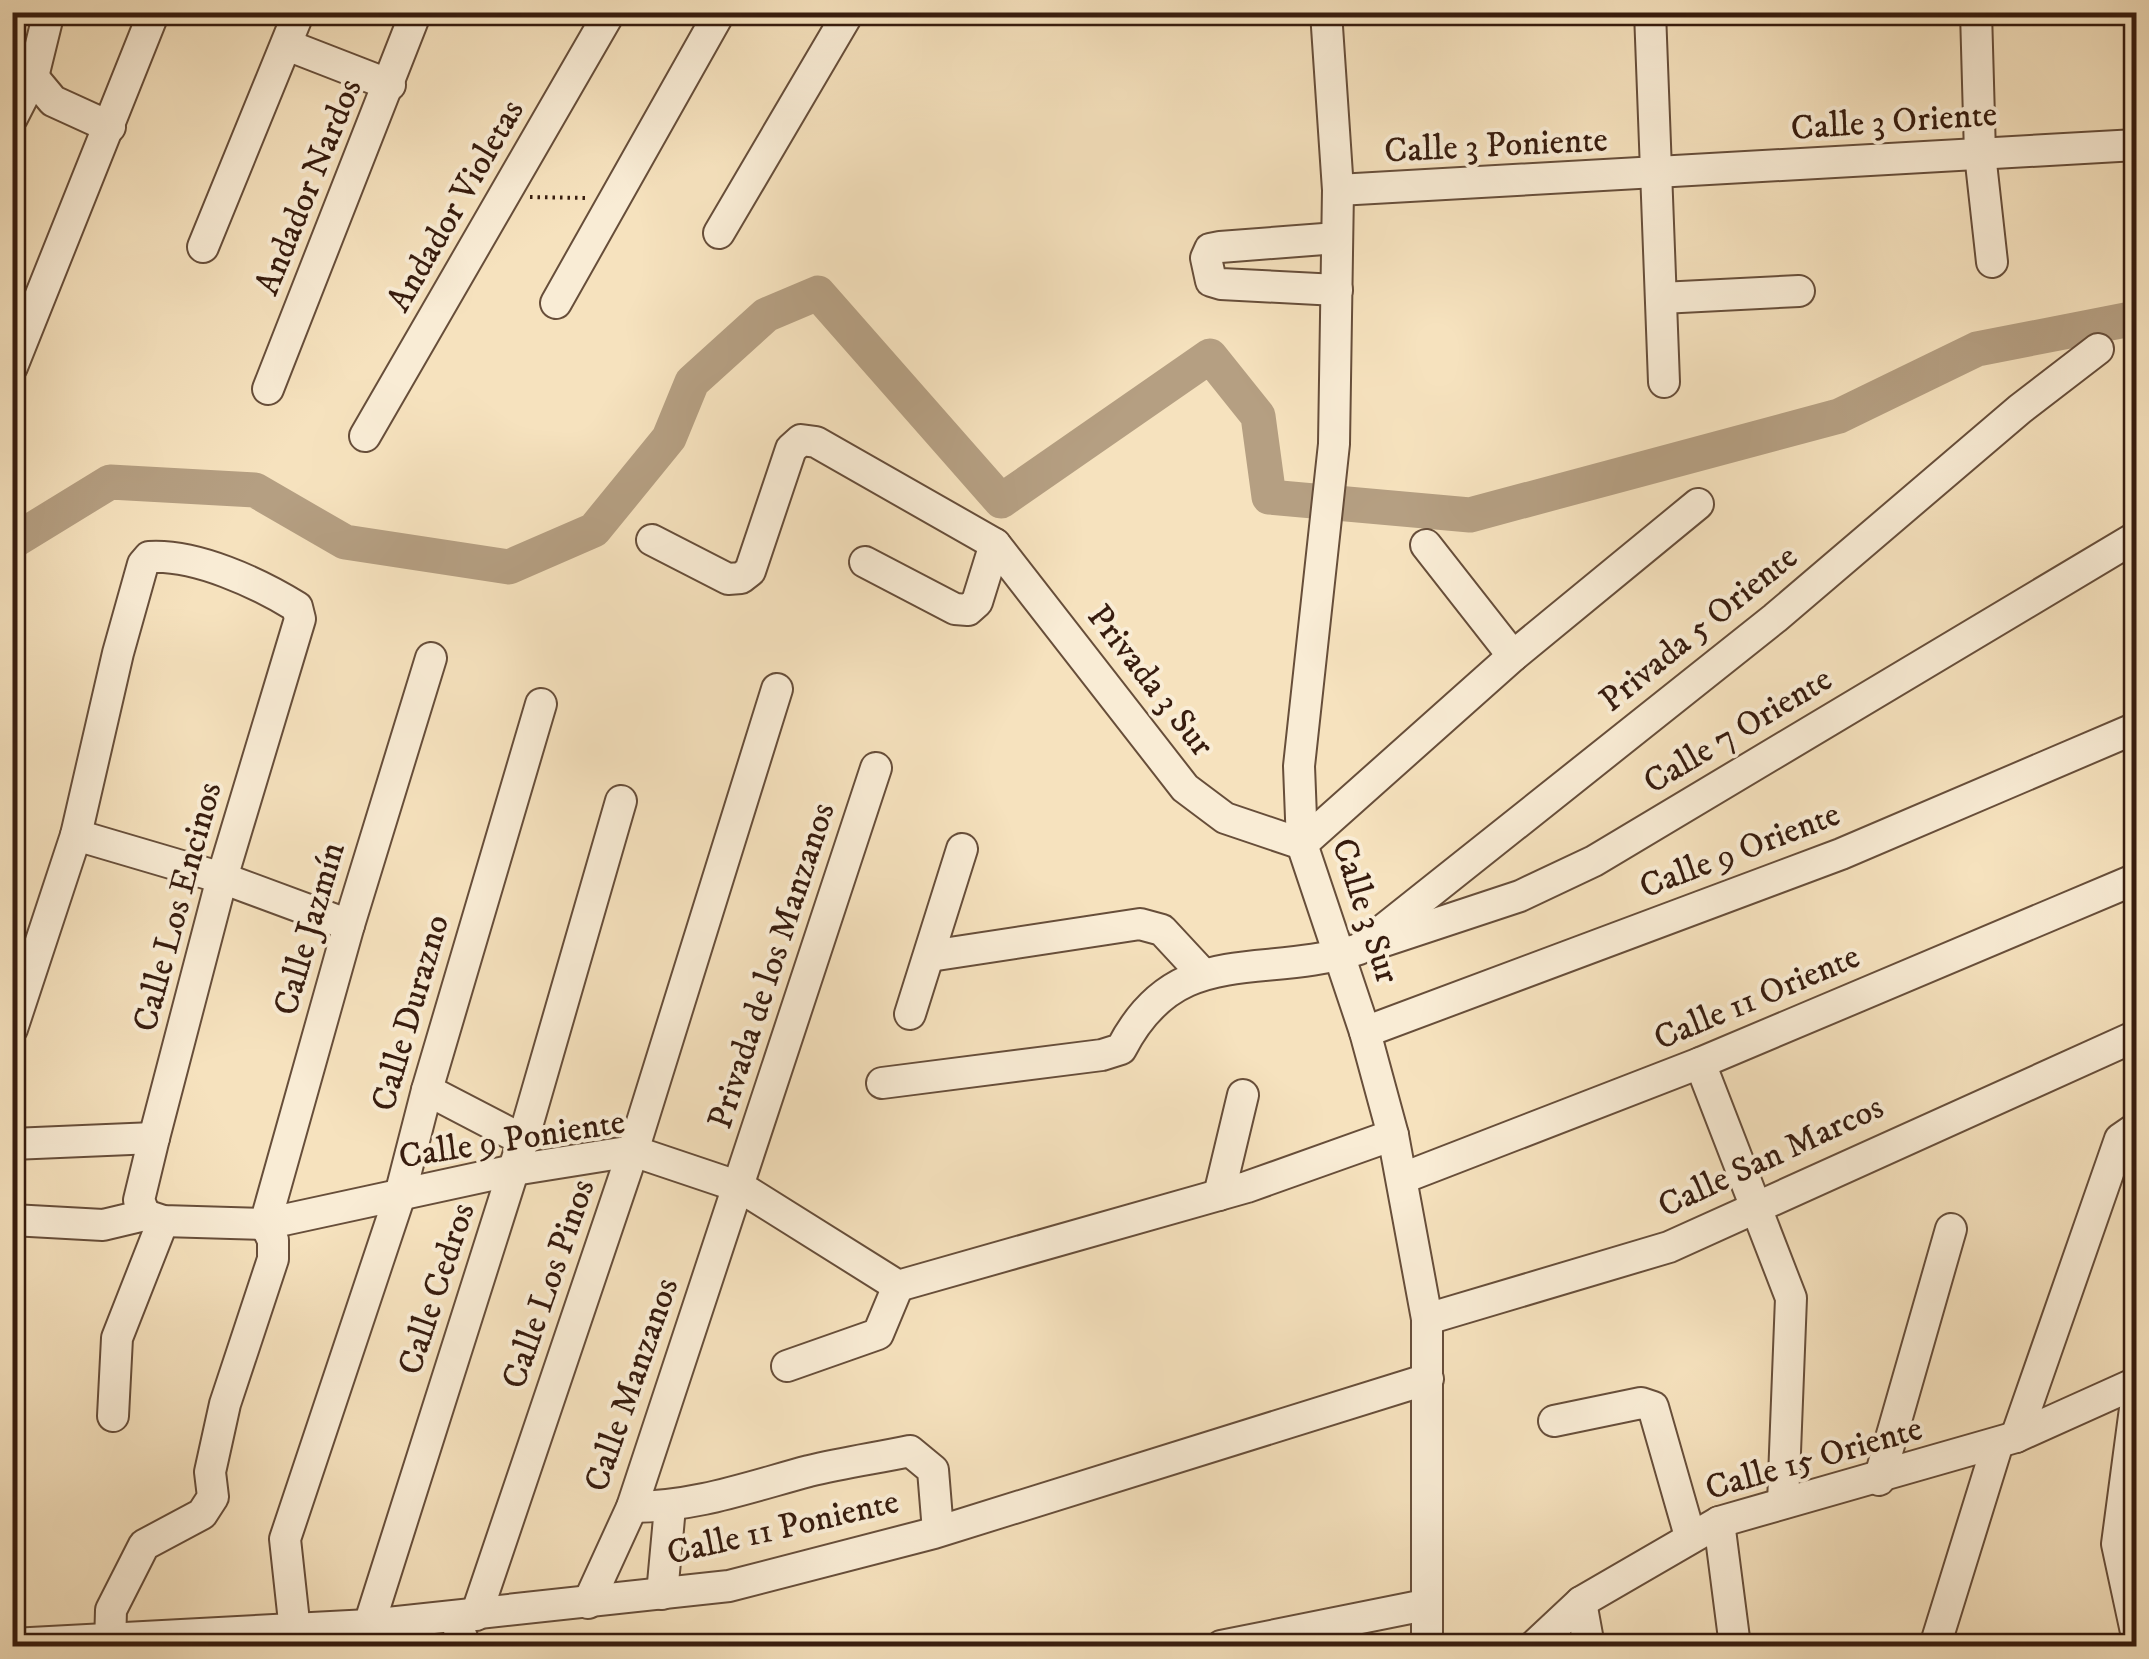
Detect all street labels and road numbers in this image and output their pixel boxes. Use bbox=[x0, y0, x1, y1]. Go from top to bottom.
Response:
street label: Andador Nardos bbox=[246, 72, 372, 302]
street label: Andador Violetas bbox=[377, 92, 535, 320]
street label: Calle 3 Oriente bbox=[1789, 93, 1999, 151]
street label: Calle 3 Poniente bbox=[1383, 118, 1609, 174]
street label: Privada 5 Oriente bbox=[1591, 536, 1807, 722]
street label: Privada 3 Sur bbox=[1077, 596, 1223, 766]
street label: Calle 7 Oriente bbox=[1636, 658, 1840, 804]
street label: Calle Los Encinos bbox=[124, 777, 232, 1037]
street label: Calle 9 Oriente bbox=[1634, 793, 1846, 909]
street label: Privada de los Manzanos bbox=[698, 797, 846, 1135]
street label: Calle 3 Sur bbox=[1321, 833, 1409, 989]
street label: Calle Jazmín bbox=[264, 837, 356, 1021]
street label: Calle Durazno bbox=[362, 910, 460, 1116]
street label: Calle 11 Oriente bbox=[1647, 935, 1867, 1061]
street label: Calle San Marcos bbox=[1651, 1086, 1891, 1228]
street label: Calle 9 Poniente bbox=[396, 1100, 628, 1180]
street label: Calle Los Pinos bbox=[493, 1173, 605, 1395]
street label: Calle Cedros bbox=[389, 1198, 485, 1380]
street label: Calle Manzanos bbox=[575, 1272, 689, 1498]
street label: Calle 15 Oriente bbox=[1700, 1407, 1928, 1511]
street label: Calle 11 Poniente bbox=[663, 1480, 903, 1576]

